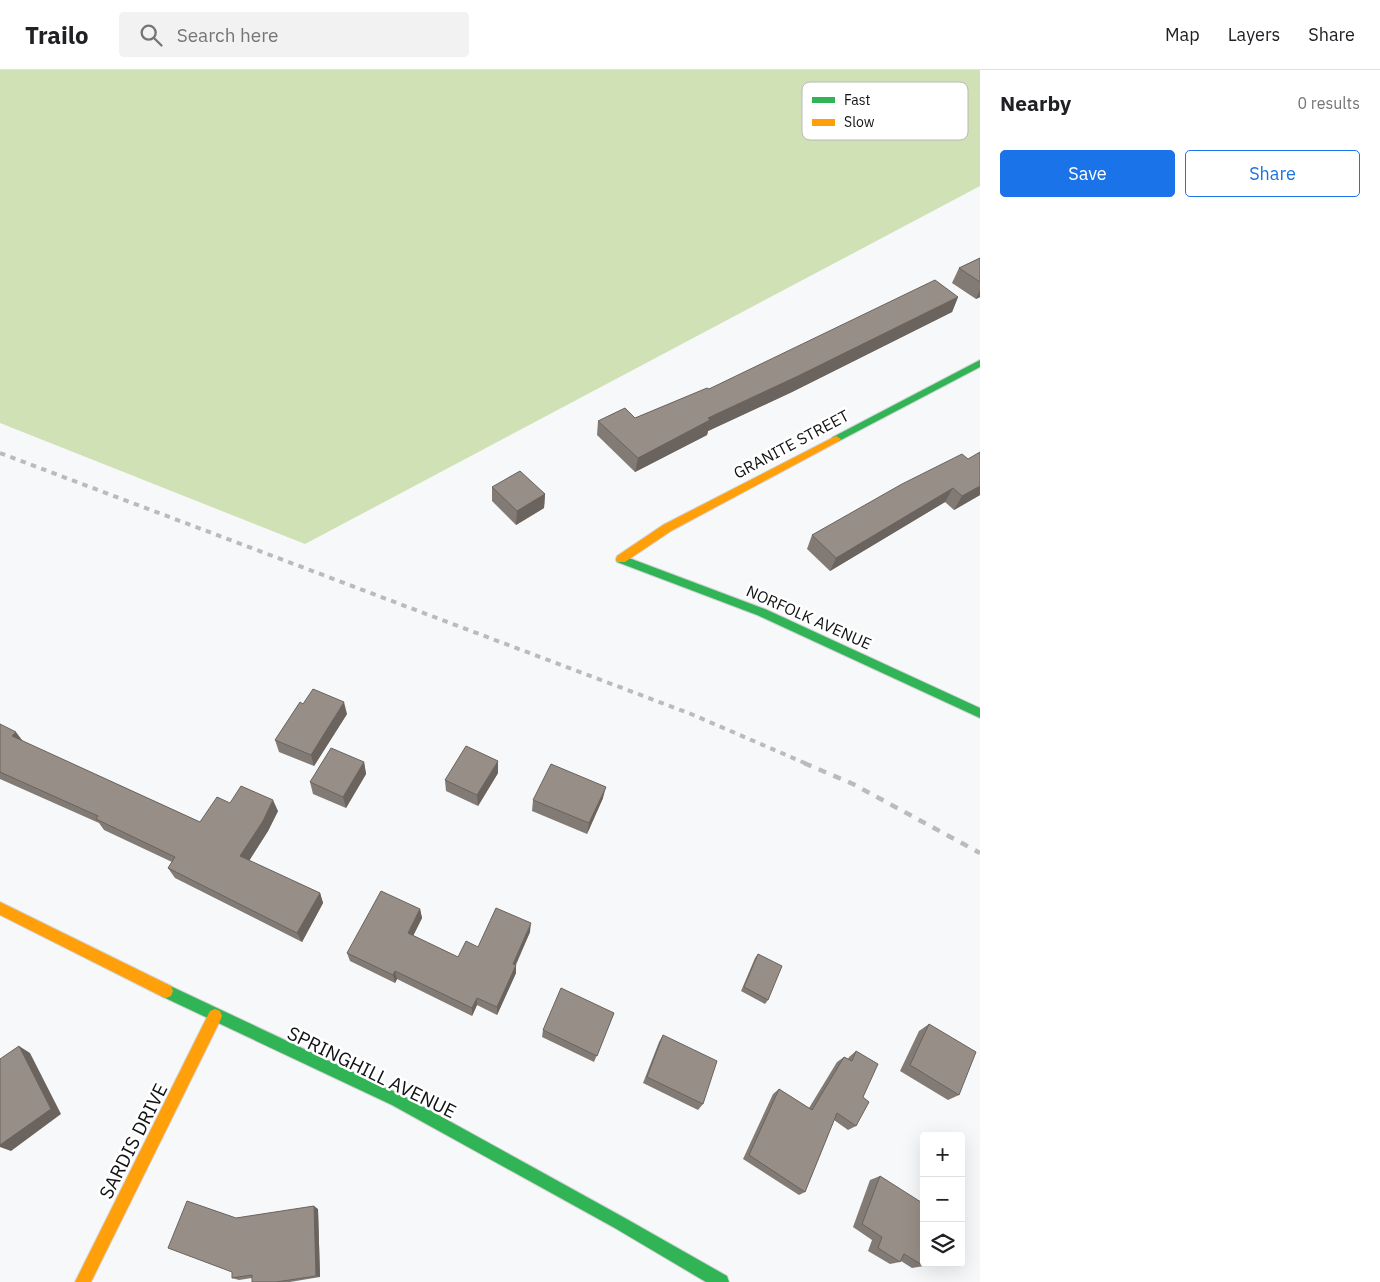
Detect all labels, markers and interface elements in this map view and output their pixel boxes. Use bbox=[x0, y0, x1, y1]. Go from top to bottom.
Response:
search box bbox=[119, 12, 469, 57]
text: Trailo bbox=[25, 19, 89, 51]
icon: search bbox=[137, 21, 165, 49]
text: Search here bbox=[177, 23, 278, 47]
text: Map bbox=[1165, 23, 1200, 46]
text: Layers bbox=[1228, 23, 1280, 46]
text: Share bbox=[1308, 23, 1355, 46]
legend bbox=[802, 82, 968, 140]
text: Nearby bbox=[1000, 89, 1071, 117]
text: Fast bbox=[844, 91, 870, 109]
text: 0 results bbox=[1297, 93, 1360, 113]
text: Slow bbox=[844, 113, 875, 131]
button: Save bbox=[1000, 150, 1175, 197]
button: Share bbox=[1185, 150, 1360, 197]
street label: GRANITE STREET bbox=[730, 405, 852, 483]
street label: NORFOLK AVENUE bbox=[743, 580, 875, 654]
street label: SPRINGHILL AVENUE bbox=[284, 1021, 460, 1123]
street label: SARDIS DRIVE bbox=[94, 1079, 172, 1203]
map controls bbox=[920, 1132, 965, 1267]
button: + bbox=[920, 1132, 965, 1177]
button: − bbox=[920, 1177, 965, 1222]
button: layers bbox=[920, 1222, 965, 1267]

